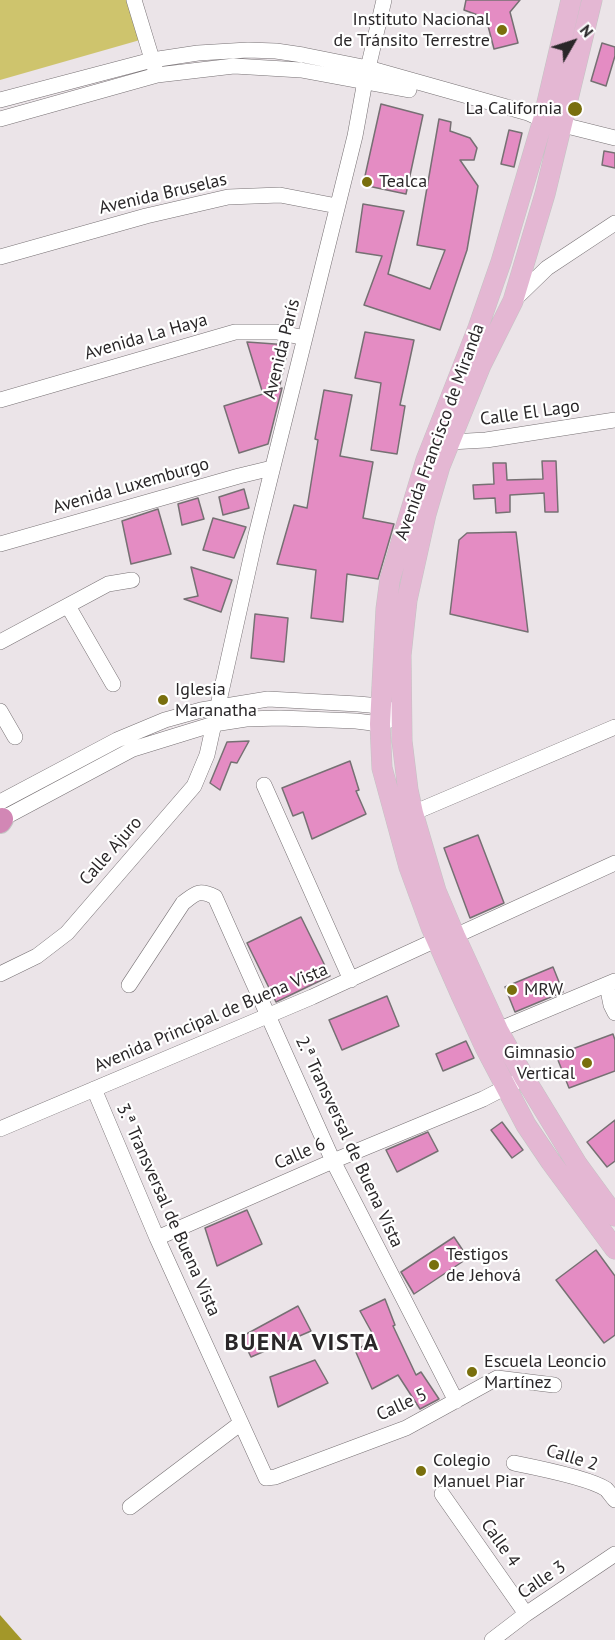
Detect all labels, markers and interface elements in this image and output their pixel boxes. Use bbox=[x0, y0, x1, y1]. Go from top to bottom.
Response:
place label: Instituto Nacional de Tránsito Terrestre bbox=[333, 9, 490, 52]
north arrow bbox=[543, 12, 603, 72]
text: N bbox=[576, 20, 598, 41]
marker: Instituto Nacional de Tránsito Terrestre bbox=[495, 23, 509, 37]
place label: La California bbox=[465, 98, 562, 120]
marker: La California bbox=[566, 100, 584, 118]
street label: Avenida Bruselas bbox=[97, 169, 229, 219]
place label: Tealca bbox=[379, 171, 427, 193]
marker: Tealca bbox=[360, 175, 374, 189]
street label: Avenida París bbox=[259, 297, 305, 401]
street label: Avenida La Haya bbox=[82, 309, 210, 365]
street label: Avenida Francisco de Miranda bbox=[391, 321, 489, 543]
street label: Calle El Lago bbox=[479, 395, 581, 431]
street label: Avenida Luxemburgo bbox=[50, 453, 212, 519]
place label: Iglesia Maranatha bbox=[175, 679, 257, 722]
marker: Iglesia Maranatha bbox=[156, 693, 170, 707]
street label: Calle Ajuro bbox=[75, 812, 147, 890]
street label: Avenida Principal de Buena Vista bbox=[91, 959, 331, 1077]
place label: MRW bbox=[524, 979, 563, 1001]
marker: MRW bbox=[505, 983, 519, 997]
street label: 2.ª Transversal de Buena Vista bbox=[290, 1033, 408, 1251]
place label: Gimnasio Vertical bbox=[504, 1042, 575, 1084]
marker: Gimnasio Vertical bbox=[580, 1056, 594, 1070]
street label: 3.ª Transversal de Buena Vista bbox=[111, 1100, 225, 1320]
street label: Calle 6 bbox=[271, 1133, 329, 1175]
place label: Testigos de Jehová bbox=[446, 1244, 521, 1286]
marker: Testigos de Jehová bbox=[427, 1258, 441, 1272]
district label: BUENA VISTA bbox=[225, 1329, 379, 1357]
place label: Escuela Leoncio Martínez bbox=[484, 1351, 606, 1394]
marker: Escuela Leoncio Martínez bbox=[465, 1365, 479, 1379]
street label: Calle 5 bbox=[373, 1384, 431, 1426]
street label: Calle 2 bbox=[543, 1440, 601, 1476]
place label: Colegio Manuel Piar bbox=[433, 1450, 525, 1492]
marker: Colegio Manuel Piar bbox=[414, 1464, 428, 1478]
street label: Calle 4 bbox=[476, 1515, 524, 1571]
street label: Calle 3 bbox=[514, 1556, 570, 1604]

